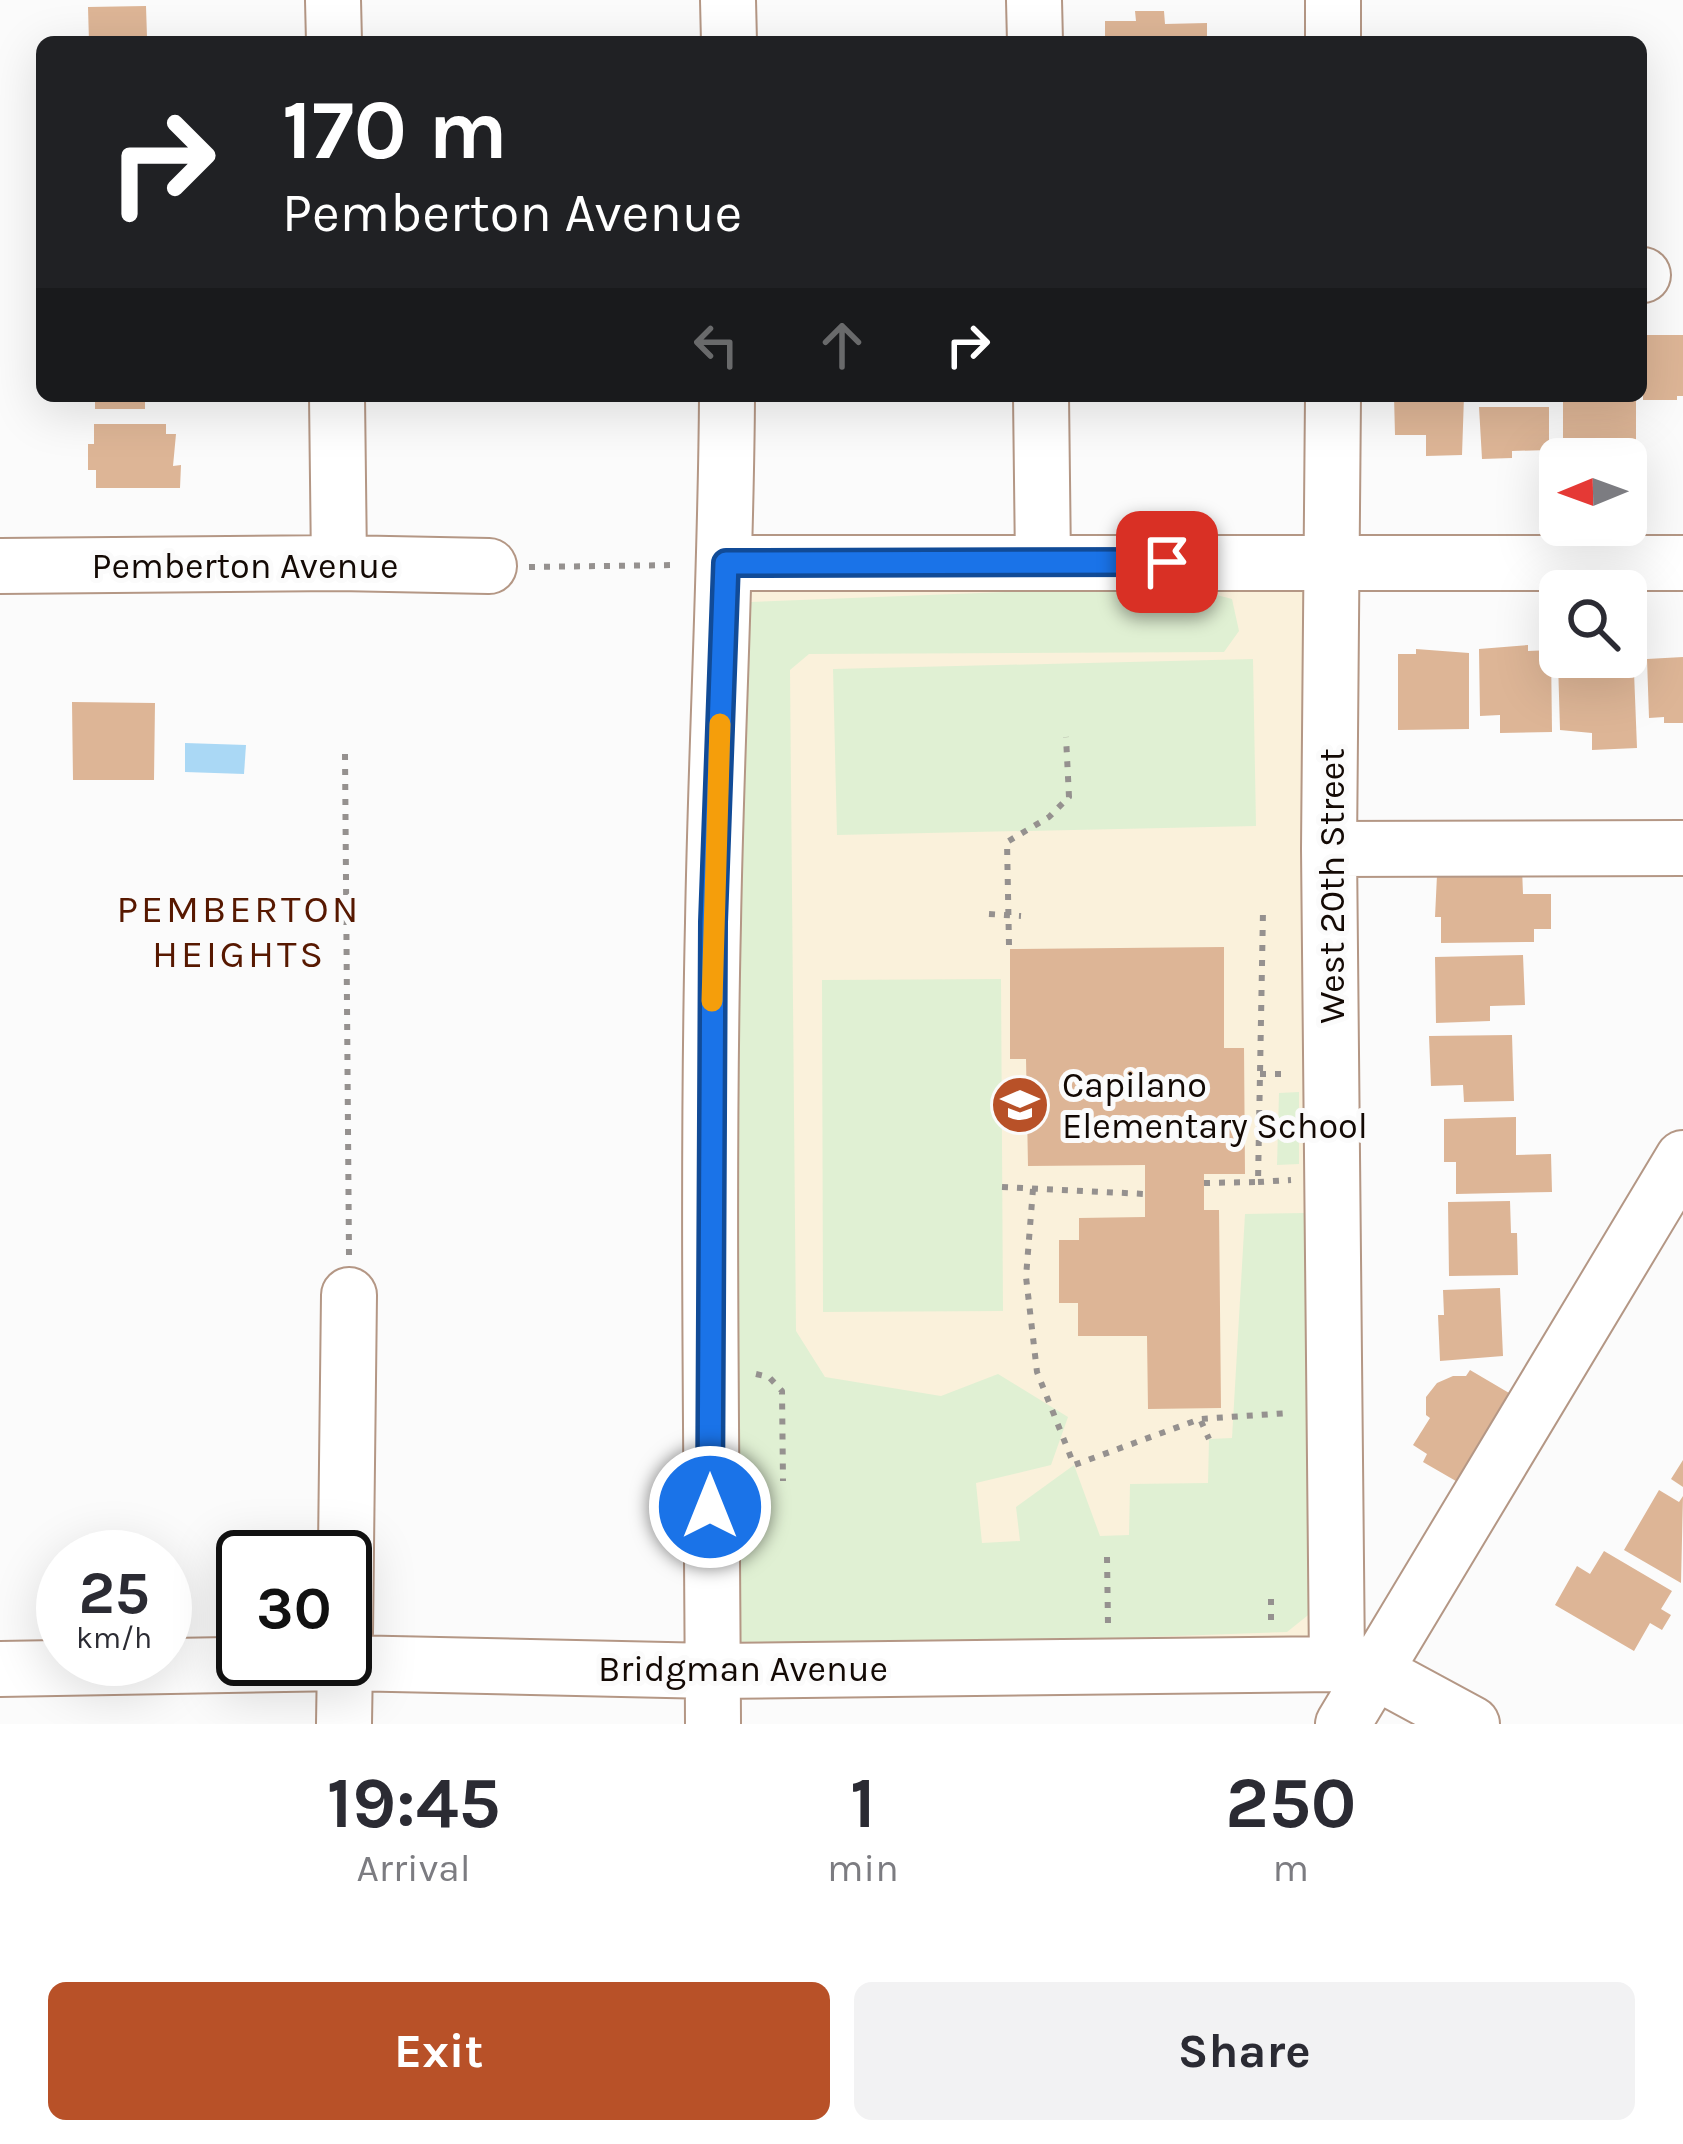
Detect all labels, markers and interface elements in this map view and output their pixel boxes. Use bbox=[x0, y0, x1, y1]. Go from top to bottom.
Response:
text: 170 m bbox=[282, 81, 508, 179]
icon: right bbox=[84, 84, 240, 240]
text: Pemberton Avenue bbox=[282, 181, 742, 245]
icon: left bbox=[683, 312, 749, 378]
icon: ahead bbox=[809, 312, 875, 378]
icon: right bbox=[935, 312, 1001, 378]
north arrow bbox=[1539, 438, 1647, 546]
map controls bbox=[1539, 438, 1647, 678]
pin bbox=[1116, 511, 1218, 613]
icon: arrive bbox=[1134, 529, 1200, 595]
street label: Pemberton Avenue bbox=[92, 545, 398, 587]
button: search bbox=[1539, 570, 1647, 678]
street label: West 20th Street bbox=[1311, 748, 1353, 1024]
district label: PEMBERTON HEIGHTS bbox=[117, 886, 361, 977]
place label: Capilano Elementary School bbox=[1062, 1064, 1368, 1147]
school or university icon: Capilano Elementary School bbox=[989, 1074, 1051, 1136]
position arrow bbox=[647, 1444, 773, 1570]
speed limit sign: 30 bbox=[216, 1530, 372, 1686]
text: 25 bbox=[78, 1558, 150, 1628]
text: km/h bbox=[76, 1620, 152, 1656]
street label: Bridgman Avenue bbox=[598, 1648, 888, 1690]
text: 19:45 bbox=[327, 1761, 500, 1845]
text: 1 bbox=[850, 1761, 876, 1845]
text: 250 bbox=[1225, 1761, 1356, 1845]
text: Arrival bbox=[356, 1845, 471, 1891]
text: min bbox=[827, 1845, 899, 1891]
text: m bbox=[1273, 1845, 1309, 1891]
button: Exit bbox=[48, 1982, 830, 2120]
button: Share bbox=[854, 1982, 1635, 2120]

